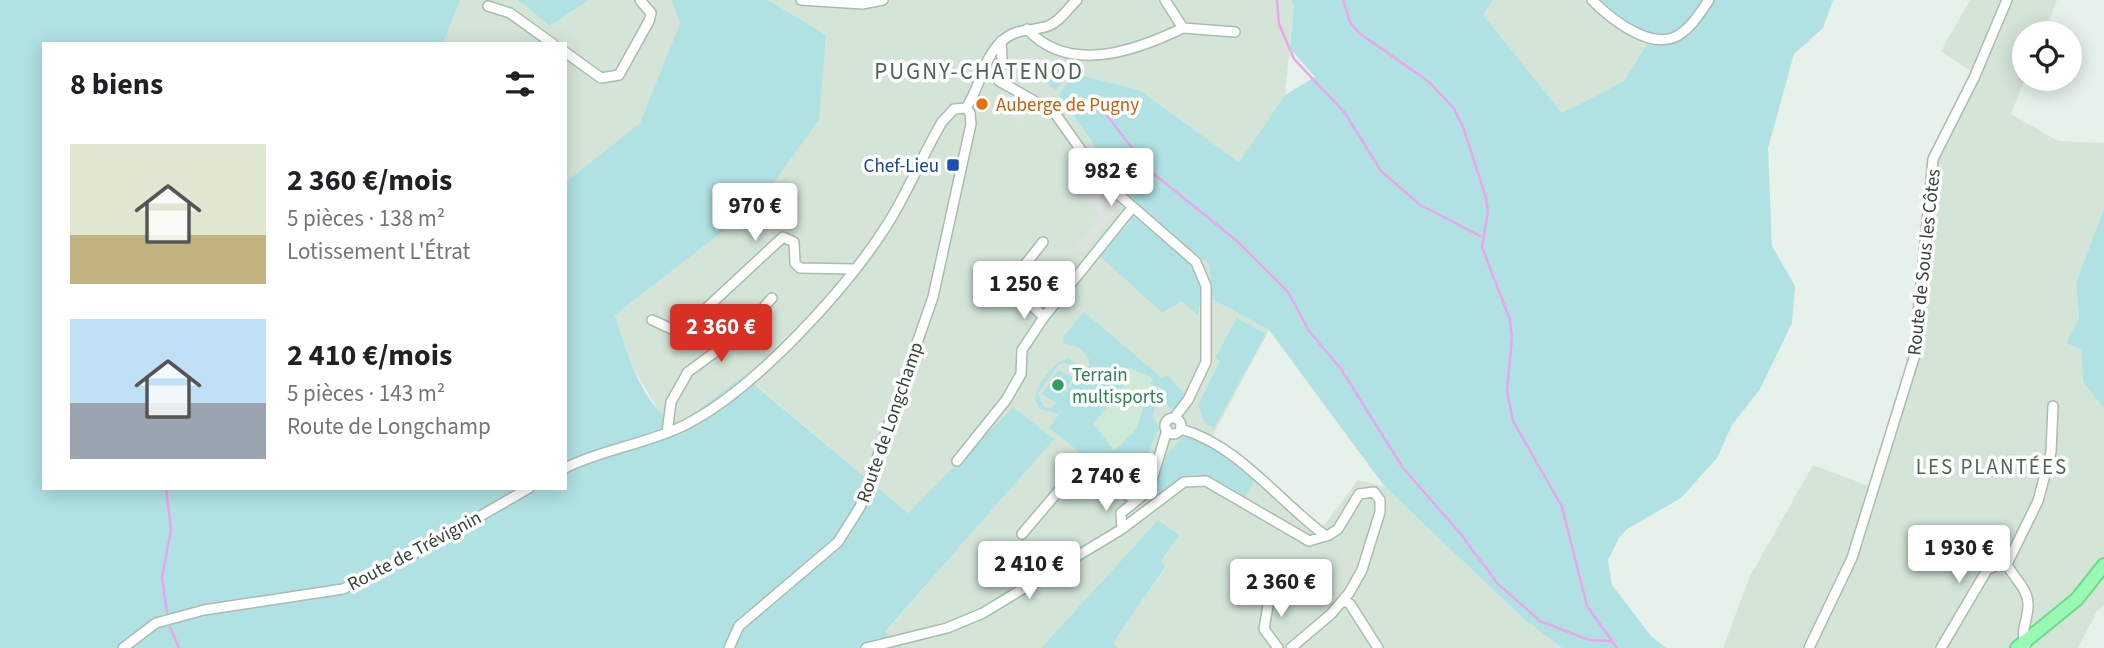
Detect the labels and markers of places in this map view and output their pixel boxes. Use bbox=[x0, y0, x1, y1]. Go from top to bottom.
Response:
place label: Auberge de Pugny bbox=[996, 92, 1139, 119]
marker: Auberge de Pugny bbox=[974, 96, 990, 112]
pin: 982 € bbox=[1062, 148, 1160, 208]
place label: Chef-Lieu bbox=[864, 153, 939, 180]
marker: Chef-Lieu bbox=[945, 157, 961, 173]
pin: 970 € bbox=[706, 184, 804, 243]
pin: 1 250 € bbox=[959, 262, 1089, 321]
pin: 2 360 € bbox=[656, 304, 786, 364]
place label: Terrain multisports bbox=[1072, 362, 1164, 411]
marker: Terrain multisports bbox=[1050, 377, 1066, 393]
pin: 2 740 € bbox=[1041, 454, 1171, 513]
pin: 1 930 € bbox=[1894, 526, 2024, 585]
pin: 2 410 € bbox=[964, 542, 1094, 601]
pin: 2 360 € bbox=[1216, 560, 1346, 619]

